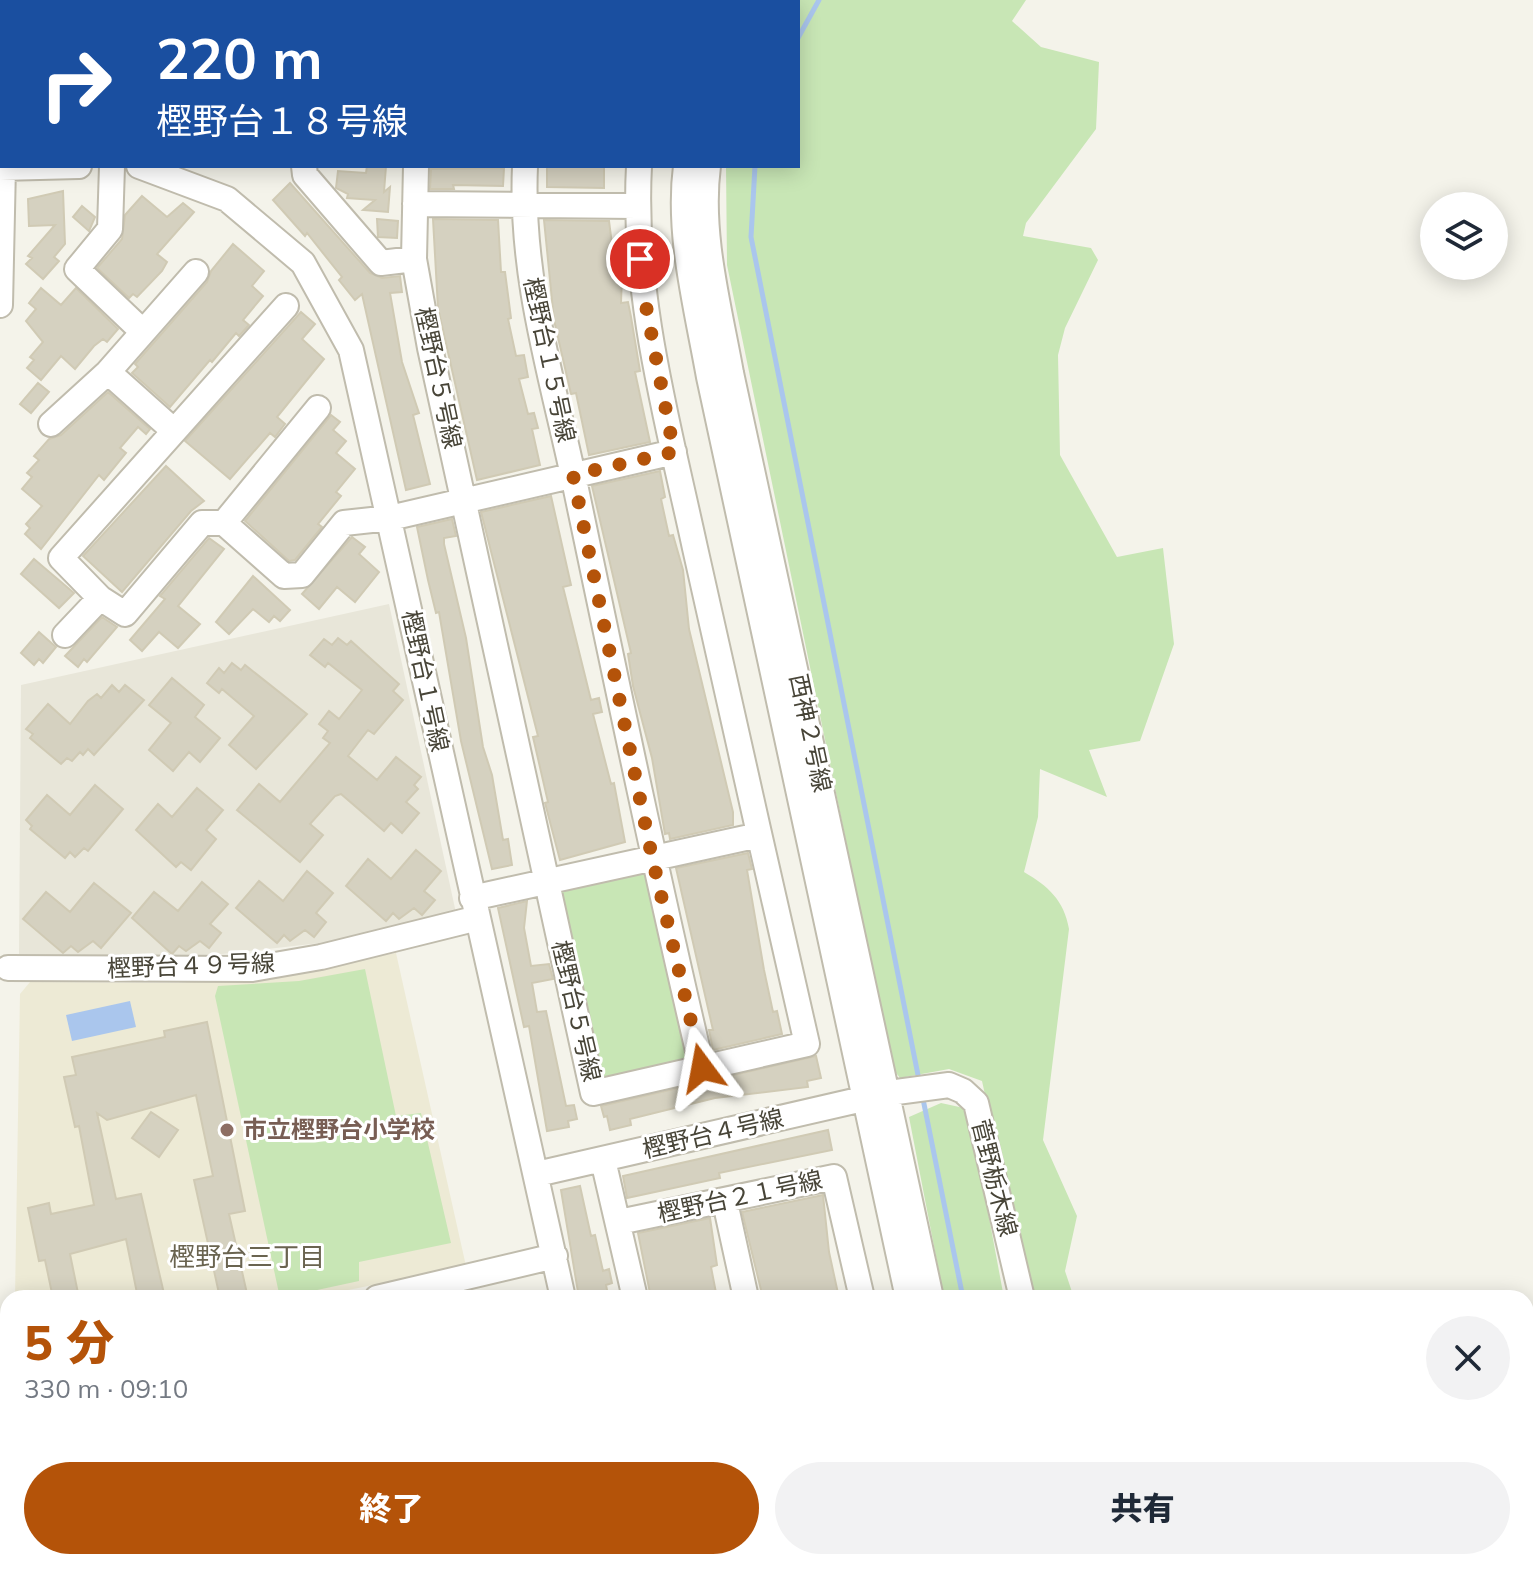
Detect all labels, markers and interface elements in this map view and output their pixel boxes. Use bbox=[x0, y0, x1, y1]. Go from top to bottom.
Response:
text: 220 m bbox=[156, 23, 323, 93]
icon: right bbox=[24, 32, 128, 136]
text: 樫野台１８号線 bbox=[156, 98, 408, 143]
map controls bbox=[1420, 192, 1508, 280]
button: layers bbox=[1420, 192, 1508, 280]
pin bbox=[606, 225, 674, 293]
icon: arrive bbox=[618, 237, 662, 281]
street label: 樫野台１５号線 bbox=[518, 275, 582, 445]
street label: 樫野台５号線 bbox=[409, 304, 469, 451]
street label: 樫野台１号線 bbox=[396, 607, 456, 754]
street label: 西神２号線 bbox=[784, 671, 838, 795]
street label: 樫野台５号線 bbox=[546, 937, 608, 1084]
street label: 樫野台４９号線 bbox=[106, 947, 275, 983]
position arrow bbox=[660, 1026, 744, 1110]
street label: 樫野台４号線 bbox=[639, 1102, 786, 1164]
place label: 市立樫野台小学校 bbox=[243, 1114, 435, 1144]
street label: 菅野栃木線 bbox=[966, 1116, 1024, 1240]
marker: 市立樫野台小学校 bbox=[218, 1121, 236, 1139]
street label: 樫野台２１号線 bbox=[655, 1164, 825, 1228]
district label: 樫野台三丁目 bbox=[169, 1240, 325, 1273]
text: 5 分 bbox=[24, 1312, 114, 1372]
button: close bbox=[1426, 1316, 1510, 1400]
text: 330 m · 09:10 bbox=[24, 1372, 188, 1405]
button: 終了 bbox=[24, 1462, 759, 1554]
button: 共有 bbox=[775, 1462, 1510, 1554]

